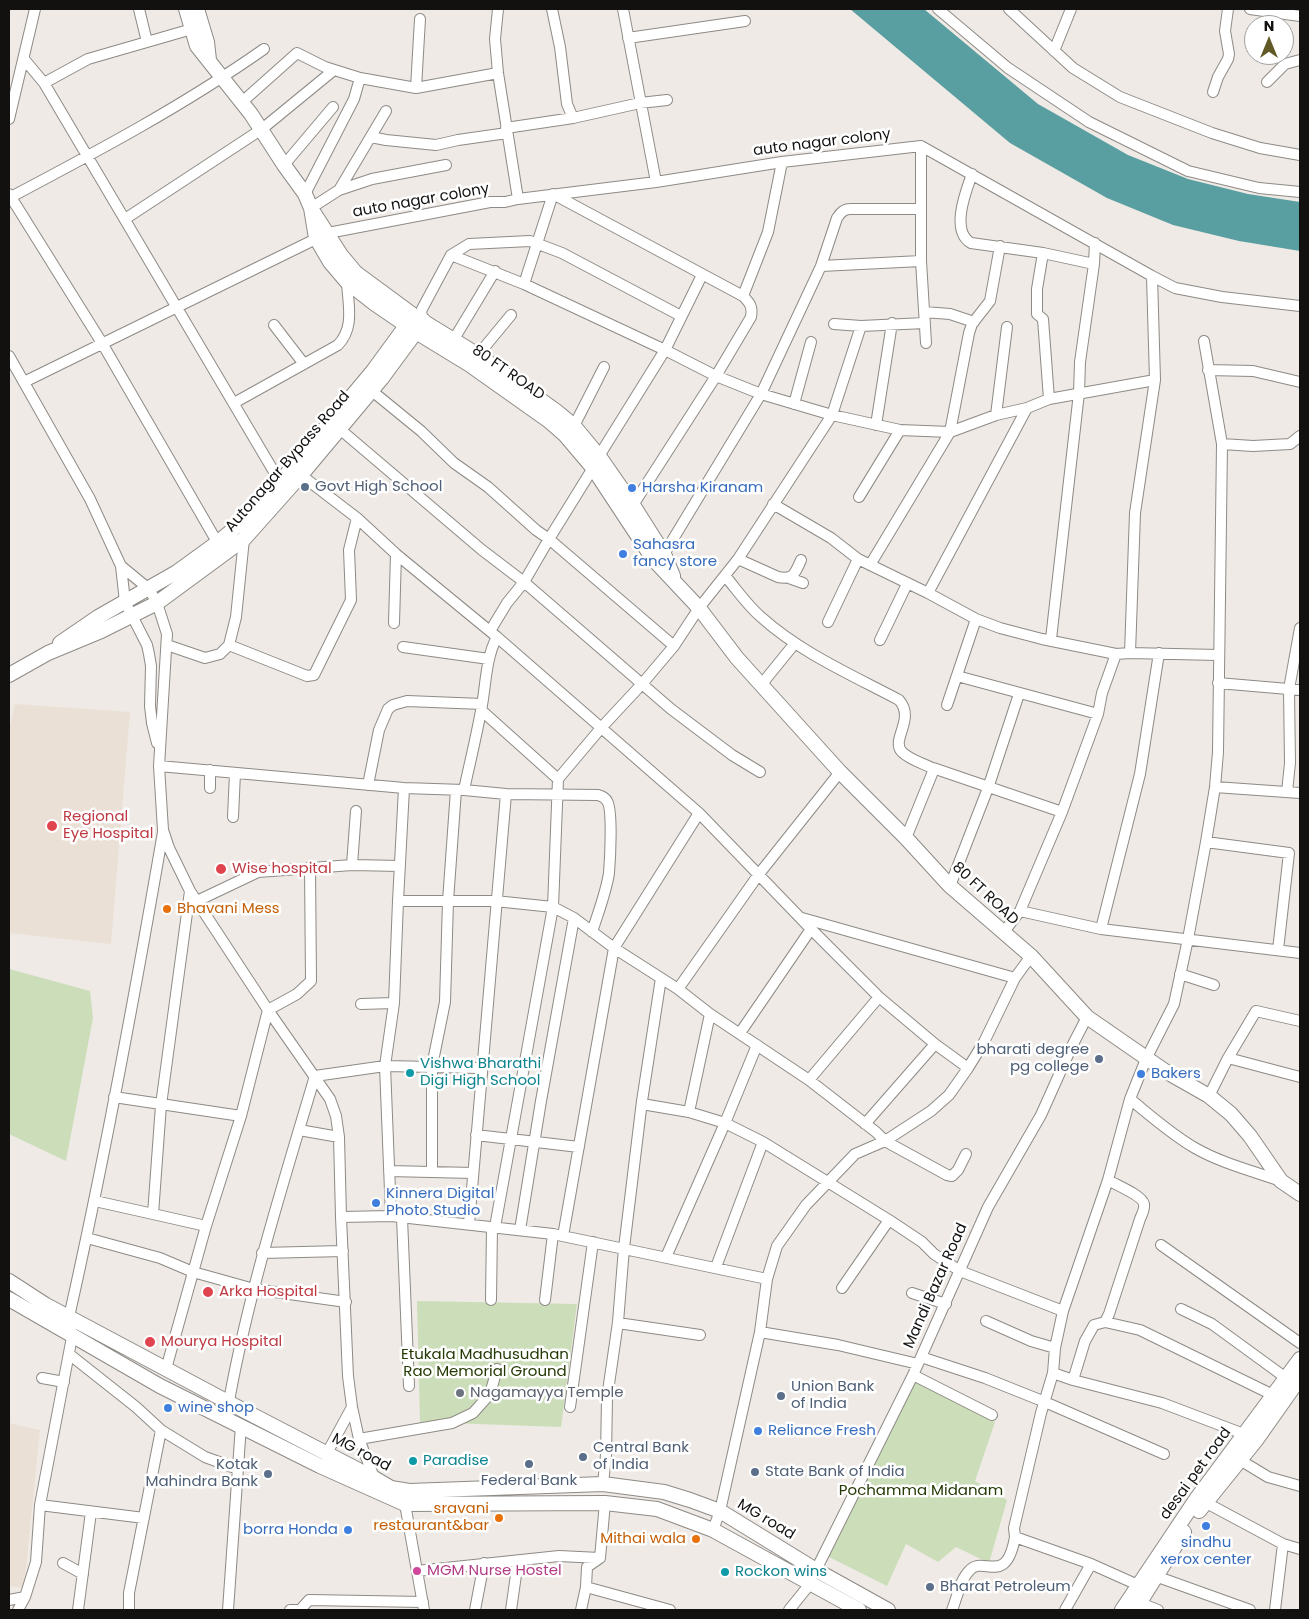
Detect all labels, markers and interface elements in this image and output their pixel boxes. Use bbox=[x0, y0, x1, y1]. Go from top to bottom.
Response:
north arrow bbox=[1244, 15, 1294, 65]
text: N bbox=[1264, 16, 1274, 36]
street label: auto nagar colony bbox=[752, 126, 892, 160]
street label: auto nagar colony bbox=[351, 180, 491, 222]
street label: 80 FT ROAD bbox=[468, 341, 548, 405]
street label: Autonagar Bypass Road bbox=[222, 388, 354, 536]
place label: Govt High School bbox=[315, 478, 442, 496]
place label: Harsha Kiranam bbox=[642, 479, 763, 497]
marker: Govt High School bbox=[299, 481, 311, 493]
marker: Harsha Kiranam bbox=[626, 482, 638, 494]
place label: Sahasra fancy store bbox=[633, 536, 717, 571]
marker: Sahasra fancy store bbox=[617, 548, 629, 560]
place label: Regional Eye Hospital bbox=[63, 808, 153, 843]
marker: Regional Eye Hospital bbox=[45, 819, 59, 833]
street label: 80 FT ROAD bbox=[948, 859, 1022, 929]
place label: Wise hospital bbox=[232, 860, 332, 878]
marker: Wise hospital bbox=[214, 862, 228, 876]
place label: Bhavani Mess bbox=[177, 900, 280, 918]
marker: Bhavani Mess bbox=[161, 903, 173, 915]
place label: bharati degree pg college bbox=[976, 1041, 1089, 1076]
marker: bharati degree pg college bbox=[1093, 1053, 1105, 1065]
place label: Vishwa Bharathi Digi High School bbox=[420, 1055, 541, 1090]
place label: Bakers bbox=[1151, 1065, 1201, 1083]
marker: Vishwa Bharathi Digi High School bbox=[404, 1067, 416, 1079]
marker: Bakers bbox=[1135, 1068, 1147, 1080]
place label: Kinnera Digital Photo Studio bbox=[386, 1185, 494, 1220]
marker: Kinnera Digital Photo Studio bbox=[370, 1197, 382, 1209]
street label: Mandi Bazar Road bbox=[900, 1220, 972, 1352]
place label: Arka Hospital bbox=[219, 1283, 318, 1301]
marker: Arka Hospital bbox=[201, 1285, 215, 1299]
place label: Mourya Hospital bbox=[161, 1333, 282, 1351]
marker: Mourya Hospital bbox=[143, 1335, 157, 1349]
park label: Etukala Madhusudhan Rao Memorial Ground bbox=[401, 1346, 569, 1381]
place label: Union Bank of India bbox=[791, 1378, 874, 1413]
place label: Nagamayya Temple bbox=[470, 1384, 624, 1402]
marker: Nagamayya Temple bbox=[454, 1387, 466, 1399]
marker: Union Bank of India bbox=[775, 1390, 787, 1402]
place label: wine shop bbox=[178, 1399, 254, 1417]
marker: wine shop bbox=[162, 1402, 174, 1414]
place label: Reliance Fresh bbox=[768, 1422, 876, 1440]
street label: desai pet road bbox=[1157, 1424, 1235, 1524]
marker: Reliance Fresh bbox=[752, 1425, 764, 1437]
street label: MG road bbox=[328, 1430, 394, 1476]
place label: Central Bank of India bbox=[593, 1439, 689, 1474]
marker: Central Bank of India bbox=[577, 1451, 589, 1463]
place label: Paradise bbox=[423, 1452, 489, 1470]
marker: Paradise bbox=[407, 1455, 419, 1467]
place label: Kotak Mahindra Bank bbox=[146, 1456, 258, 1491]
marker: Federal Bank bbox=[523, 1458, 535, 1470]
place label: State Bank of India bbox=[765, 1463, 905, 1481]
marker: State Bank of India bbox=[749, 1466, 761, 1478]
marker: Kotak Mahindra Bank bbox=[262, 1468, 274, 1480]
place label: Federal Bank bbox=[481, 1472, 577, 1490]
park label: Pochamma Midanam bbox=[839, 1482, 1003, 1500]
street label: MG road bbox=[734, 1496, 798, 1544]
place label: sravani restaurant&bar bbox=[373, 1500, 489, 1535]
marker: sravani restaurant&bar bbox=[493, 1512, 505, 1524]
marker: sindhu xerox center bbox=[1200, 1520, 1212, 1532]
place label: borra Honda bbox=[243, 1521, 338, 1539]
marker: borra Honda bbox=[342, 1524, 354, 1536]
place label: Mithai wala bbox=[600, 1530, 686, 1548]
marker: Mithai wala bbox=[690, 1533, 702, 1545]
place label: sindhu xerox center bbox=[1160, 1534, 1252, 1569]
place label: MGM Nurse Hostel bbox=[427, 1562, 562, 1580]
place label: Rockon wins bbox=[735, 1563, 827, 1581]
marker: MGM Nurse Hostel bbox=[411, 1565, 423, 1577]
marker: Rockon wins bbox=[719, 1566, 731, 1578]
place label: Bharat Petroleum bbox=[940, 1578, 1071, 1596]
marker: Bharat Petroleum bbox=[924, 1581, 936, 1593]

